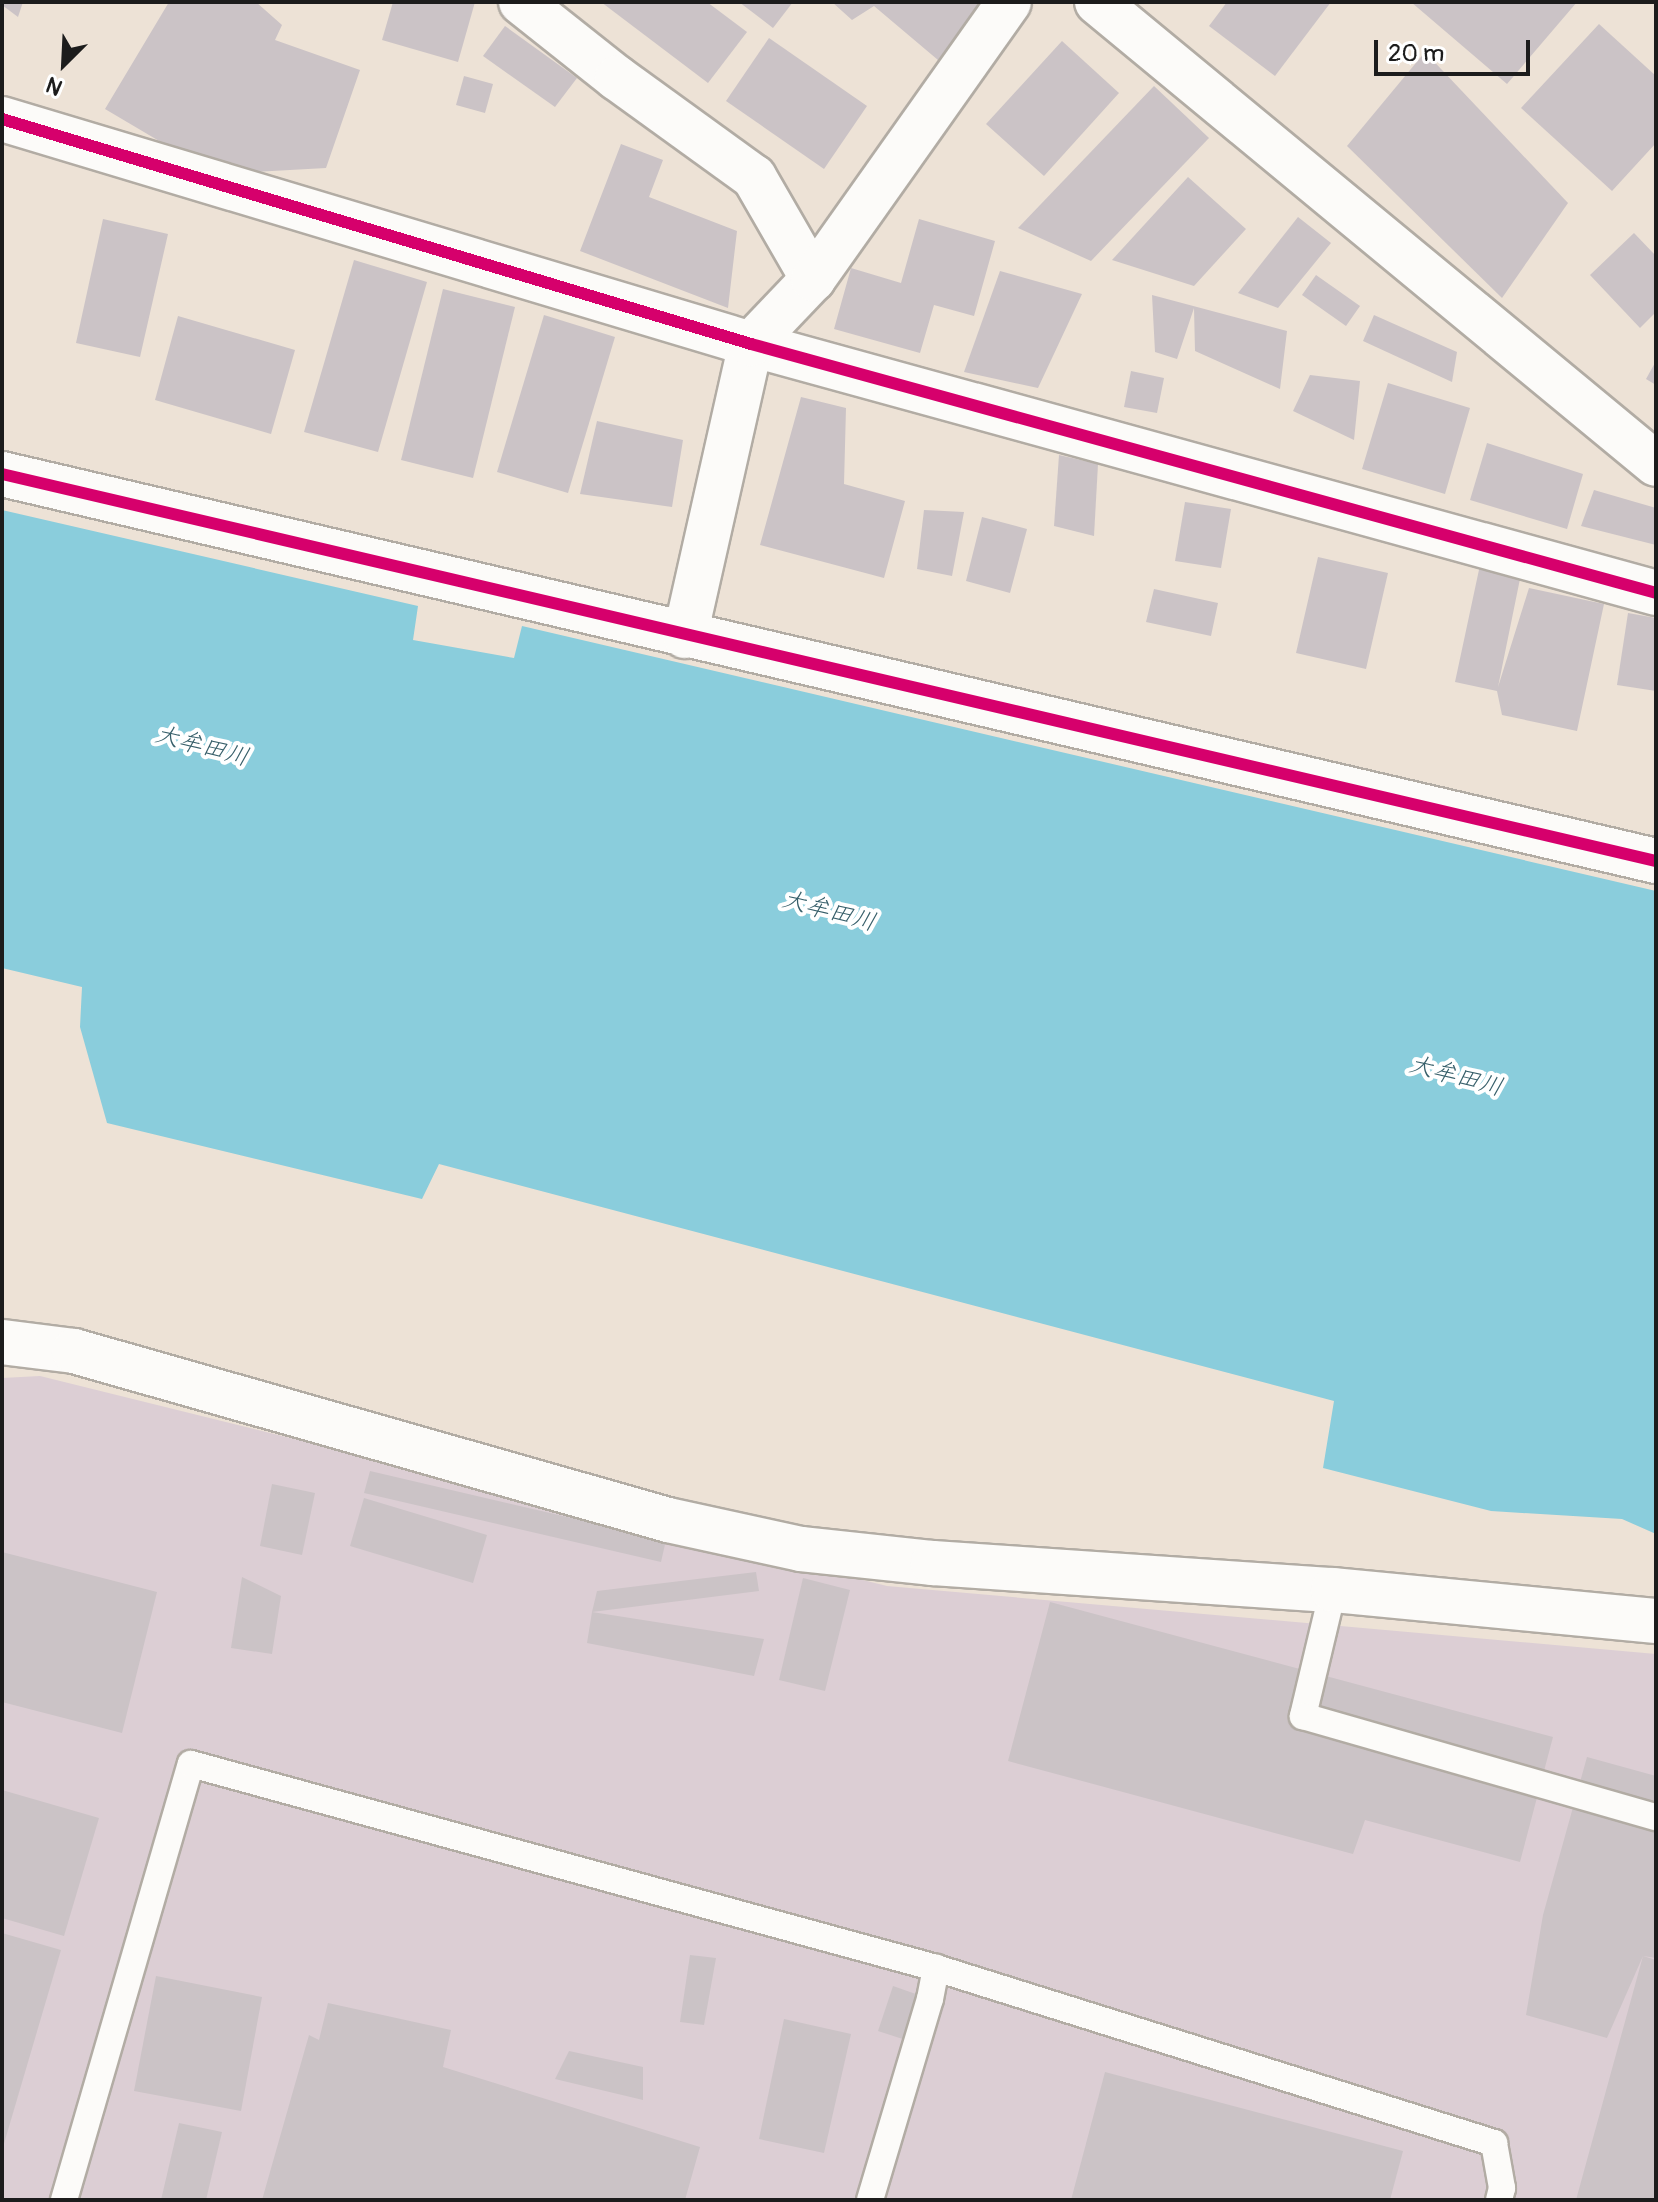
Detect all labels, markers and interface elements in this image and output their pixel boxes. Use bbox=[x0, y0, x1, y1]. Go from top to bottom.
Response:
north arrow bbox=[24, 24, 104, 104]
scale bar bbox=[1378, 24, 1534, 74]
text: 20 m bbox=[1388, 39, 1444, 68]
text: N bbox=[42, 70, 67, 102]
water label: 大牟田川 bbox=[152, 720, 252, 772]
water label: 大牟田川 bbox=[779, 885, 879, 937]
water label: 大牟田川 bbox=[1406, 1050, 1506, 1102]

